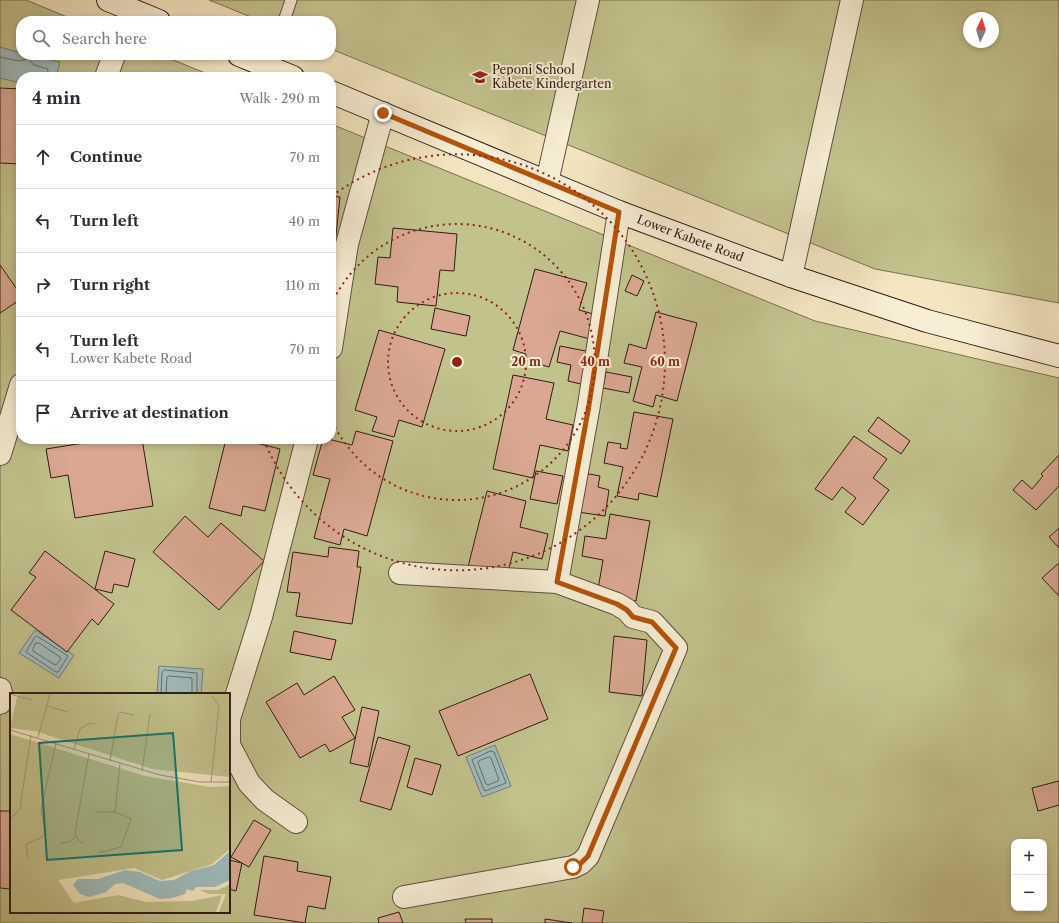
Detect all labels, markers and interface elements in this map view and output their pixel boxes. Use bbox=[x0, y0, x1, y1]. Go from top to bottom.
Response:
north arrow bbox=[963, 12, 999, 48]
search box bbox=[16, 16, 336, 60]
icon: search bbox=[30, 27, 52, 49]
text: Search here bbox=[62, 29, 147, 48]
place label: Peponi School Kabete Kindergarten bbox=[492, 62, 612, 91]
school or university icon: Peponi School Kabete Kindergarten bbox=[471, 68, 489, 86]
text: 4 min bbox=[32, 88, 81, 108]
text: Walk · 290 m bbox=[239, 90, 320, 106]
route end bbox=[374, 104, 392, 122]
icon: ahead bbox=[32, 146, 54, 168]
text: Continue bbox=[70, 147, 142, 166]
text: 70 m bbox=[290, 149, 320, 165]
icon: left bbox=[32, 210, 54, 232]
text: Turn left bbox=[70, 211, 139, 230]
street label: Lower Kabete Road bbox=[635, 211, 747, 265]
text: 40 m bbox=[289, 213, 320, 229]
icon: right bbox=[32, 274, 54, 296]
text: Turn right bbox=[70, 275, 150, 294]
text: 110 m bbox=[285, 277, 320, 293]
text: Turn left bbox=[70, 331, 139, 350]
icon: left bbox=[32, 338, 54, 360]
text: 70 m bbox=[290, 341, 320, 357]
text: Lower Kabete Road bbox=[70, 350, 192, 366]
text: 20 m bbox=[511, 354, 541, 369]
text: 40 m bbox=[580, 354, 610, 369]
text: 60 m bbox=[650, 354, 680, 369]
centre of rings bbox=[450, 355, 464, 369]
icon: arrive bbox=[32, 402, 54, 424]
text: Arrive at destination bbox=[70, 403, 229, 422]
inset map bbox=[10, 693, 230, 913]
map controls bbox=[1011, 839, 1047, 911]
button: + bbox=[1011, 839, 1047, 875]
route start bbox=[564, 858, 582, 876]
button: − bbox=[1011, 875, 1047, 911]

